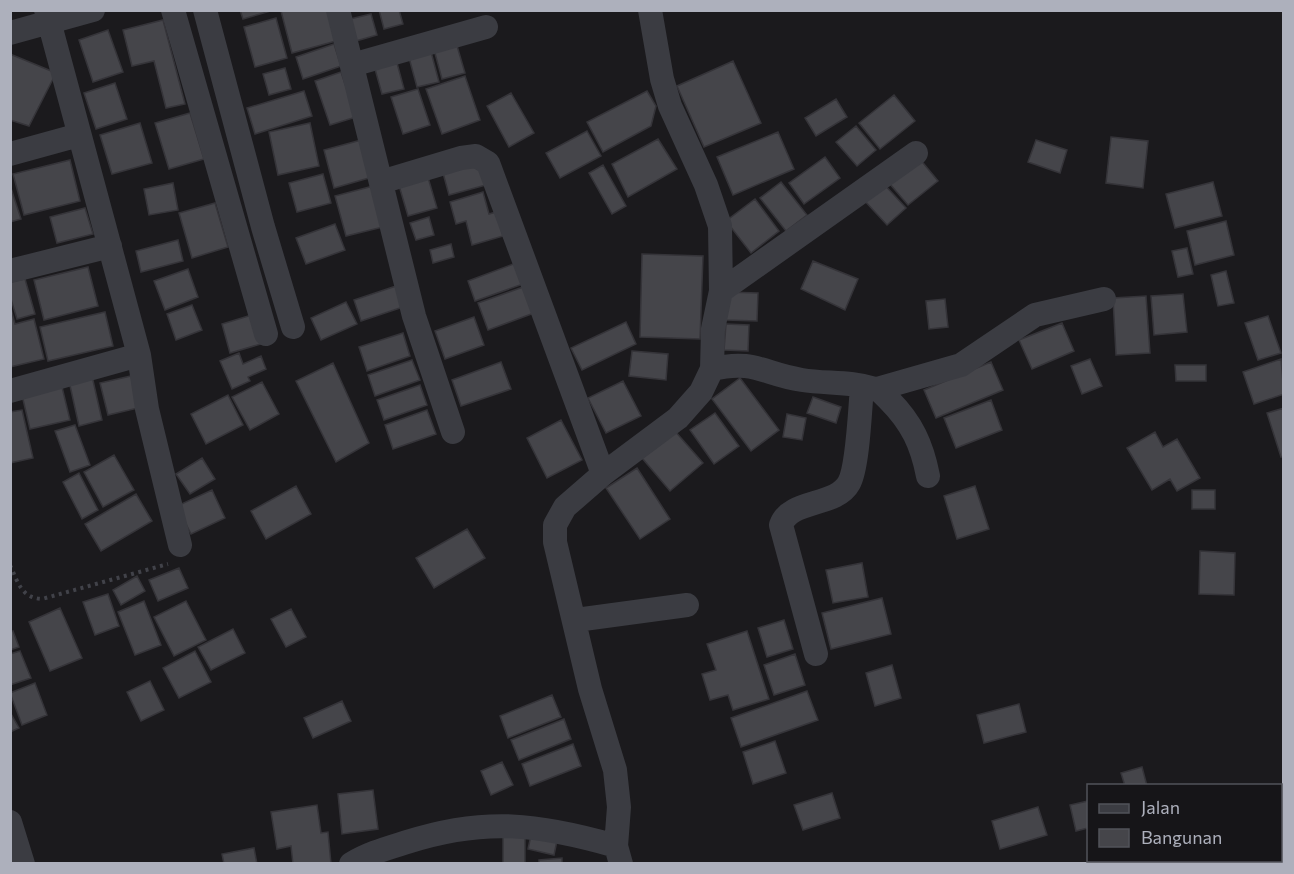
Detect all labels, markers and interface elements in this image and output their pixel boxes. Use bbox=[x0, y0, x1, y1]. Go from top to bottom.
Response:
legend bbox=[1087, 784, 1282, 862]
text: Jalan bbox=[1141, 796, 1180, 818]
text: Bangunan bbox=[1141, 826, 1222, 848]

